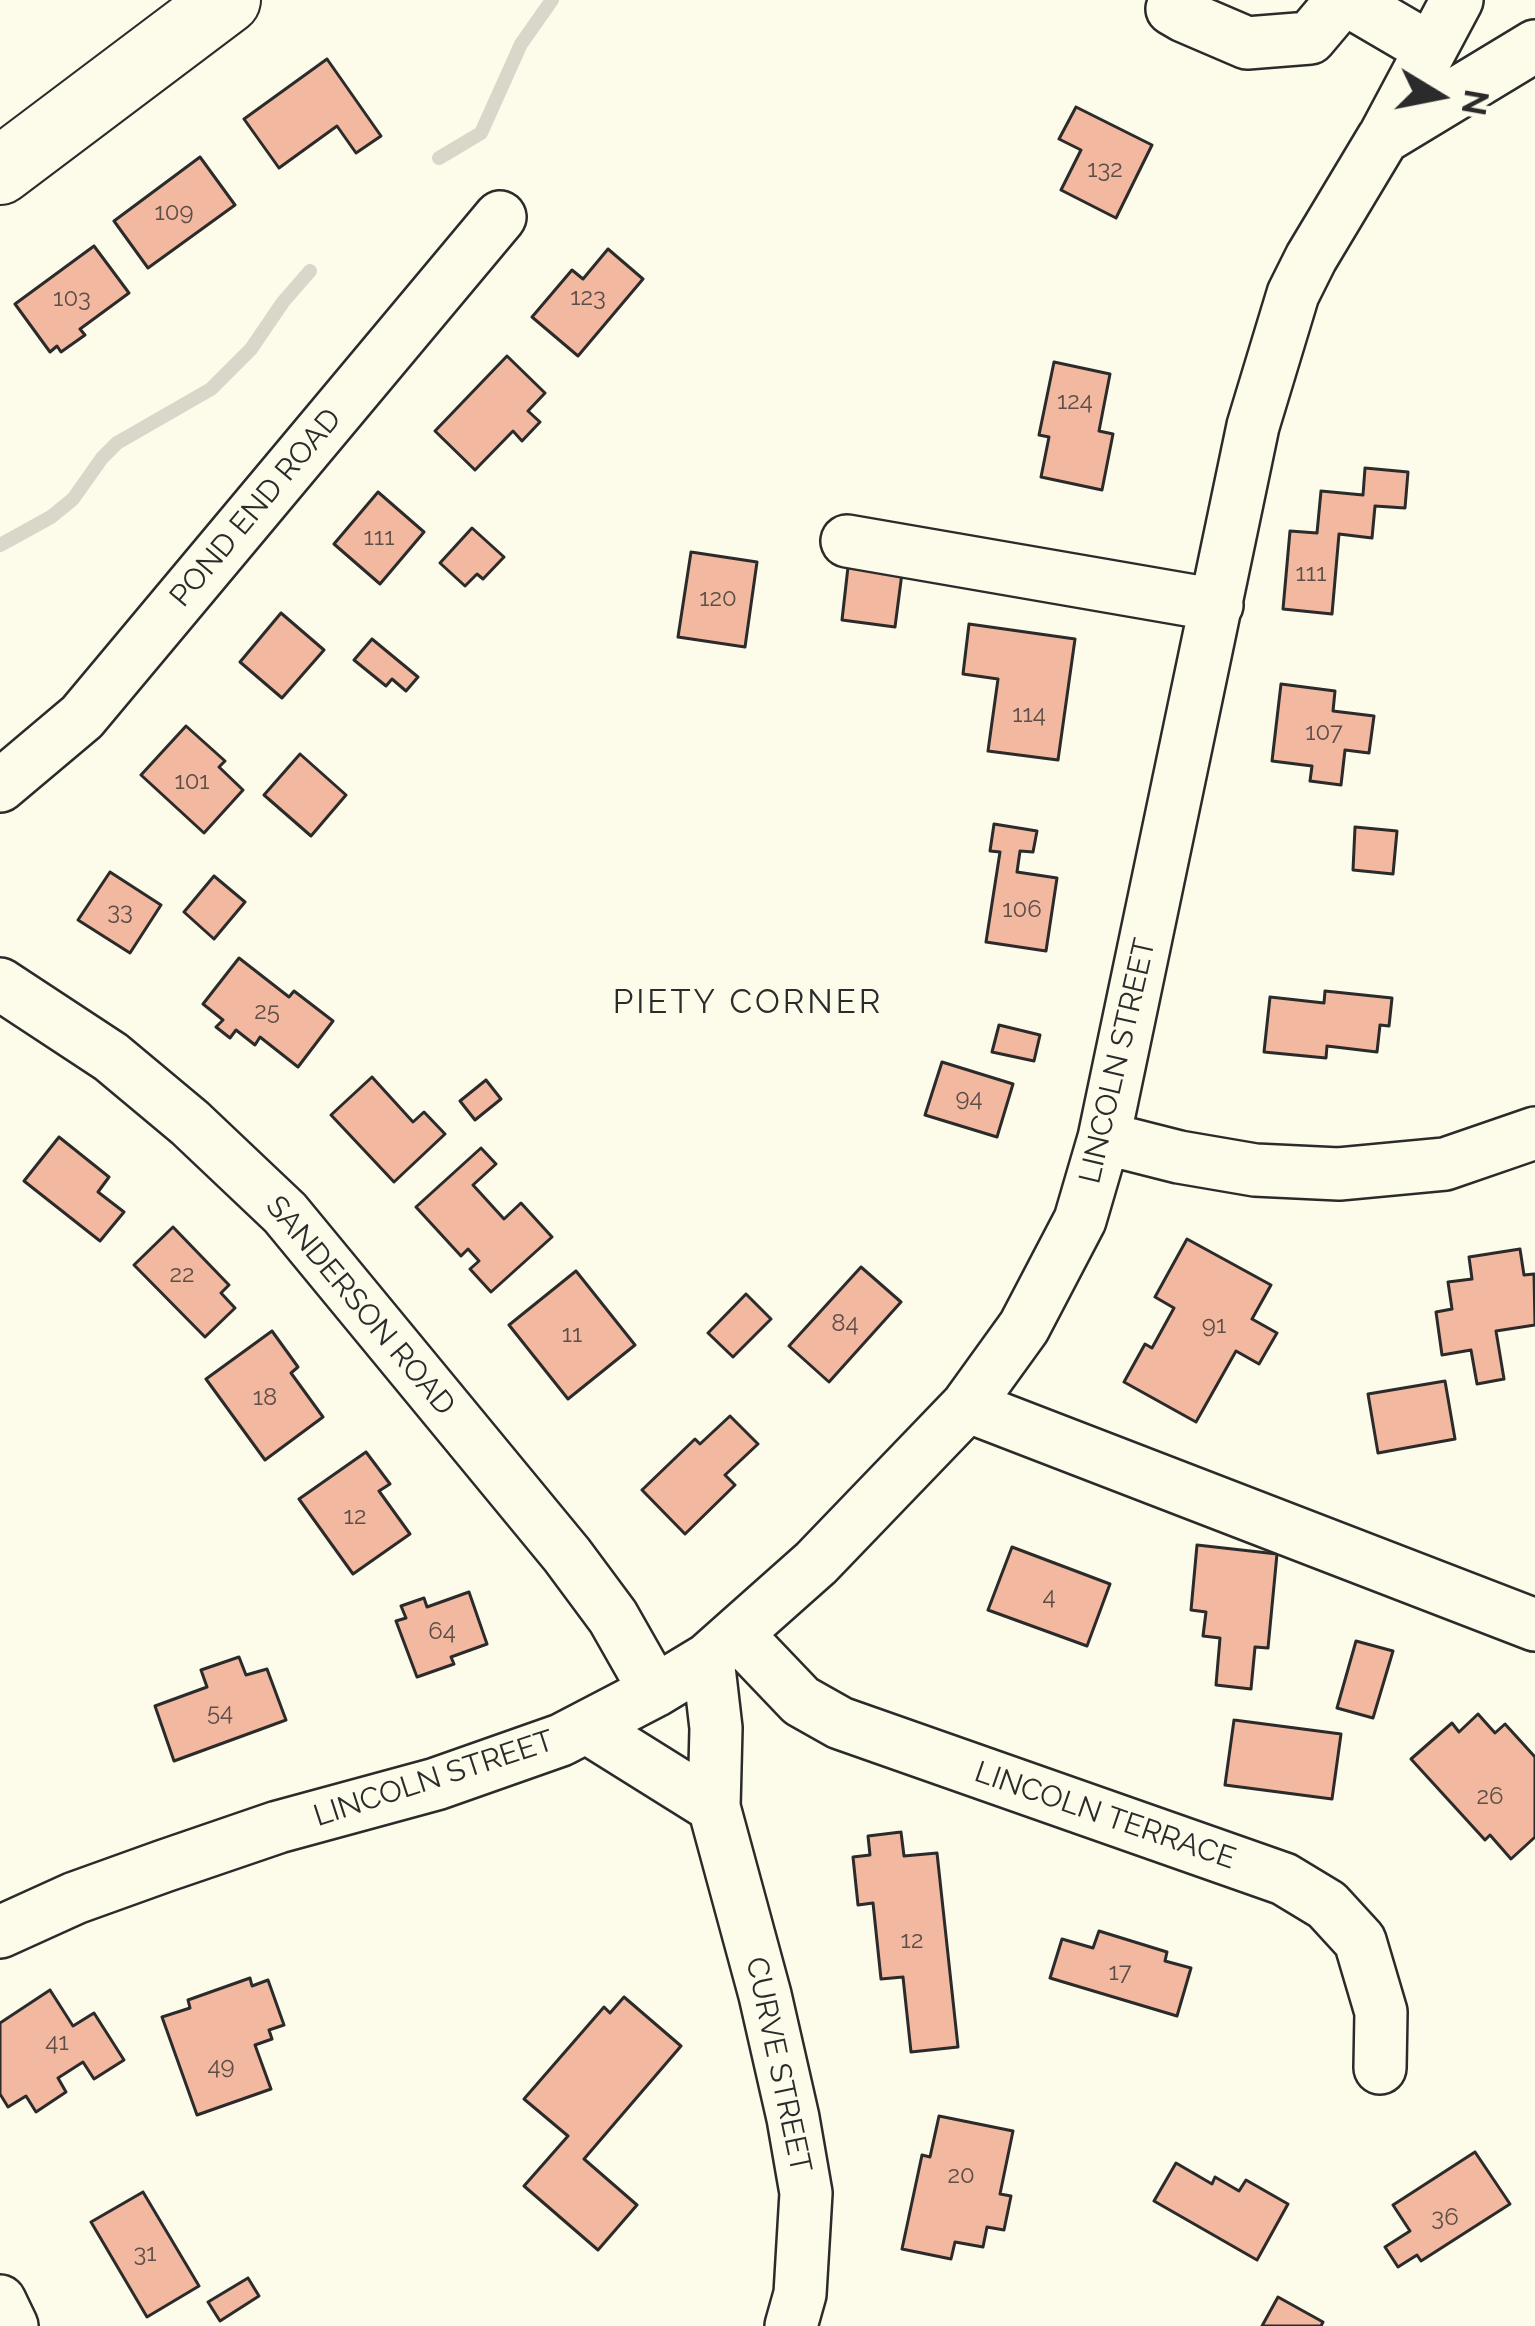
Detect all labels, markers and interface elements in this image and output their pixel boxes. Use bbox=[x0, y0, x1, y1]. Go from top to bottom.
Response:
north arrow bbox=[1379, 36, 1499, 156]
text: N bbox=[1454, 87, 1496, 118]
house number: 132 bbox=[1087, 156, 1123, 184]
house number: 109 bbox=[154, 199, 194, 227]
house number: 123 bbox=[570, 284, 606, 312]
house number: 103 bbox=[53, 285, 91, 313]
house number: 124 bbox=[1057, 388, 1093, 416]
street label: POND END ROAD bbox=[163, 402, 349, 614]
house number: 111 bbox=[364, 524, 394, 552]
house number: 111 bbox=[1296, 560, 1326, 588]
house number: 120 bbox=[699, 585, 737, 613]
house number: 114 bbox=[1012, 701, 1046, 729]
house number: 107 bbox=[1305, 719, 1343, 747]
house number: 101 bbox=[174, 768, 210, 796]
house number: 106 bbox=[1002, 896, 1042, 924]
house number: 33 bbox=[107, 898, 133, 926]
street label: LINCOLN STREET bbox=[1072, 935, 1164, 1187]
district label: PIETY CORNER bbox=[613, 983, 883, 1023]
house number: 25 bbox=[254, 998, 280, 1026]
house number: 94 bbox=[955, 1085, 983, 1113]
street label: SANDERSON ROAD bbox=[258, 1189, 462, 1423]
house number: 22 bbox=[169, 1261, 195, 1289]
house number: 84 bbox=[831, 1310, 859, 1338]
house number: 91 bbox=[1202, 1312, 1226, 1340]
house number: 11 bbox=[562, 1321, 582, 1349]
house number: 18 bbox=[253, 1384, 277, 1412]
house number: 12 bbox=[344, 1503, 366, 1531]
house number: 4 bbox=[1042, 1583, 1056, 1611]
house number: 64 bbox=[428, 1618, 456, 1646]
house number: 54 bbox=[207, 1699, 233, 1727]
street label: LINCOLN STREET bbox=[309, 1723, 559, 1835]
street label: LINCOLN TERRACE bbox=[970, 1754, 1240, 1878]
house number: 26 bbox=[1477, 1783, 1503, 1811]
house number: 12 bbox=[901, 1927, 923, 1955]
street label: CURVE STREET bbox=[738, 1954, 818, 2176]
house number: 17 bbox=[1109, 1959, 1131, 1987]
house number: 41 bbox=[45, 2029, 69, 2057]
house number: 49 bbox=[207, 2053, 235, 2081]
house number: 20 bbox=[947, 2162, 975, 2190]
house number: 36 bbox=[1431, 2204, 1459, 2232]
house number: 31 bbox=[133, 2240, 157, 2268]

